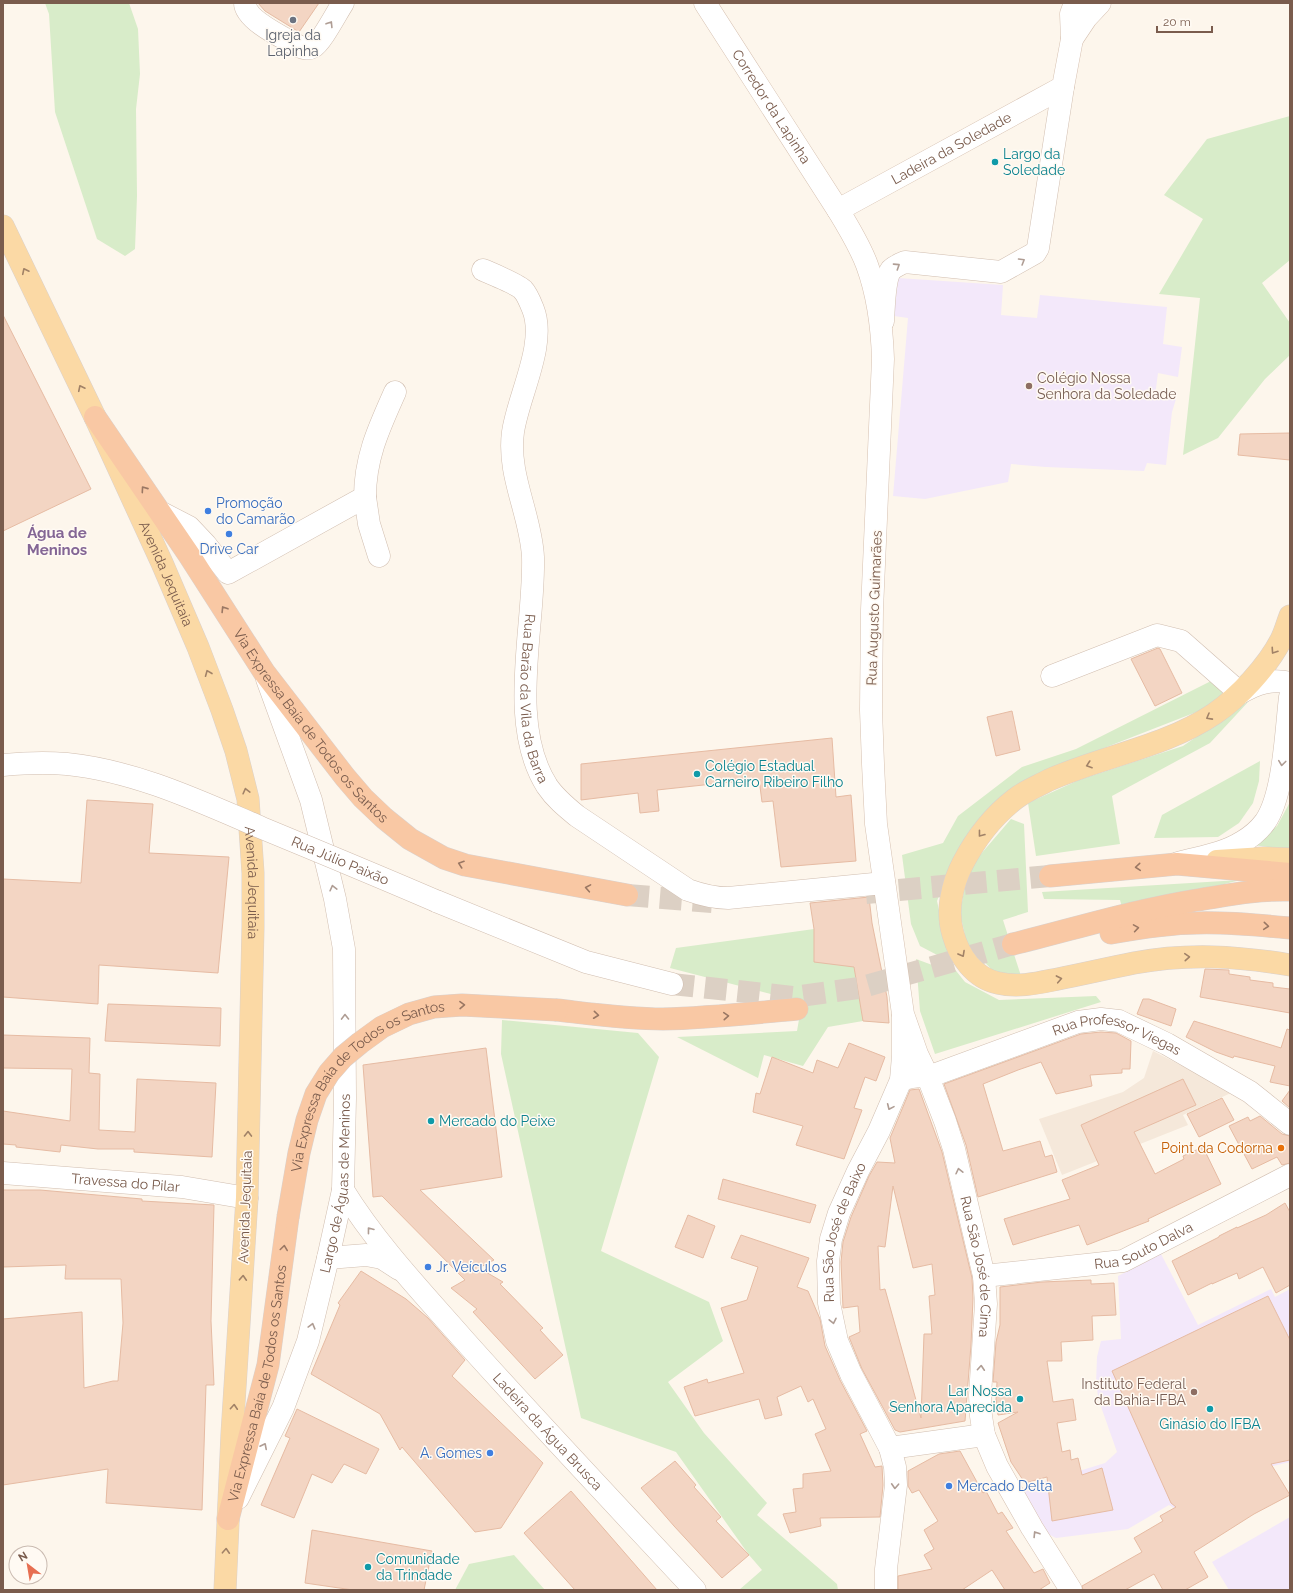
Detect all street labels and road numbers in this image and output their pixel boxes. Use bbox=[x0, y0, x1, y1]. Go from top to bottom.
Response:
street label: Corredor da Lapinha bbox=[729, 46, 814, 167]
street label: Ladeira da Soledade bbox=[889, 109, 1014, 187]
street label: Avenida Jequitaia bbox=[136, 519, 196, 629]
street label: Rua Augusto Guimarães bbox=[863, 530, 885, 686]
street label: Rua Barão da Vila da Barra bbox=[517, 613, 552, 786]
street label: Via Expressa Baía de Todos os Santos bbox=[230, 625, 392, 826]
street label: Avenida Jequitaia bbox=[242, 826, 261, 939]
street label: Rua Júlio Paixão bbox=[289, 833, 392, 888]
street label: Via Expressa Baía de Todos os Santos bbox=[288, 998, 445, 1173]
street label: Rua Professor Viegas bbox=[1050, 1011, 1184, 1058]
street label: Largo de Águas de Meninos bbox=[317, 1093, 353, 1274]
street label: Avenida Jequitaia bbox=[235, 1150, 255, 1264]
street label: Rua São José de Baixo bbox=[820, 1160, 869, 1303]
street label: Travessa do Pilar bbox=[71, 1170, 180, 1195]
street label: Rua São José de Cima bbox=[957, 1194, 994, 1338]
street label: Rua Souto Dalva bbox=[1093, 1218, 1195, 1272]
street label: Via Expressa Baía de Todos os Santos bbox=[225, 1264, 289, 1504]
street label: Ladeira da Água Brusca bbox=[490, 1370, 606, 1493]

